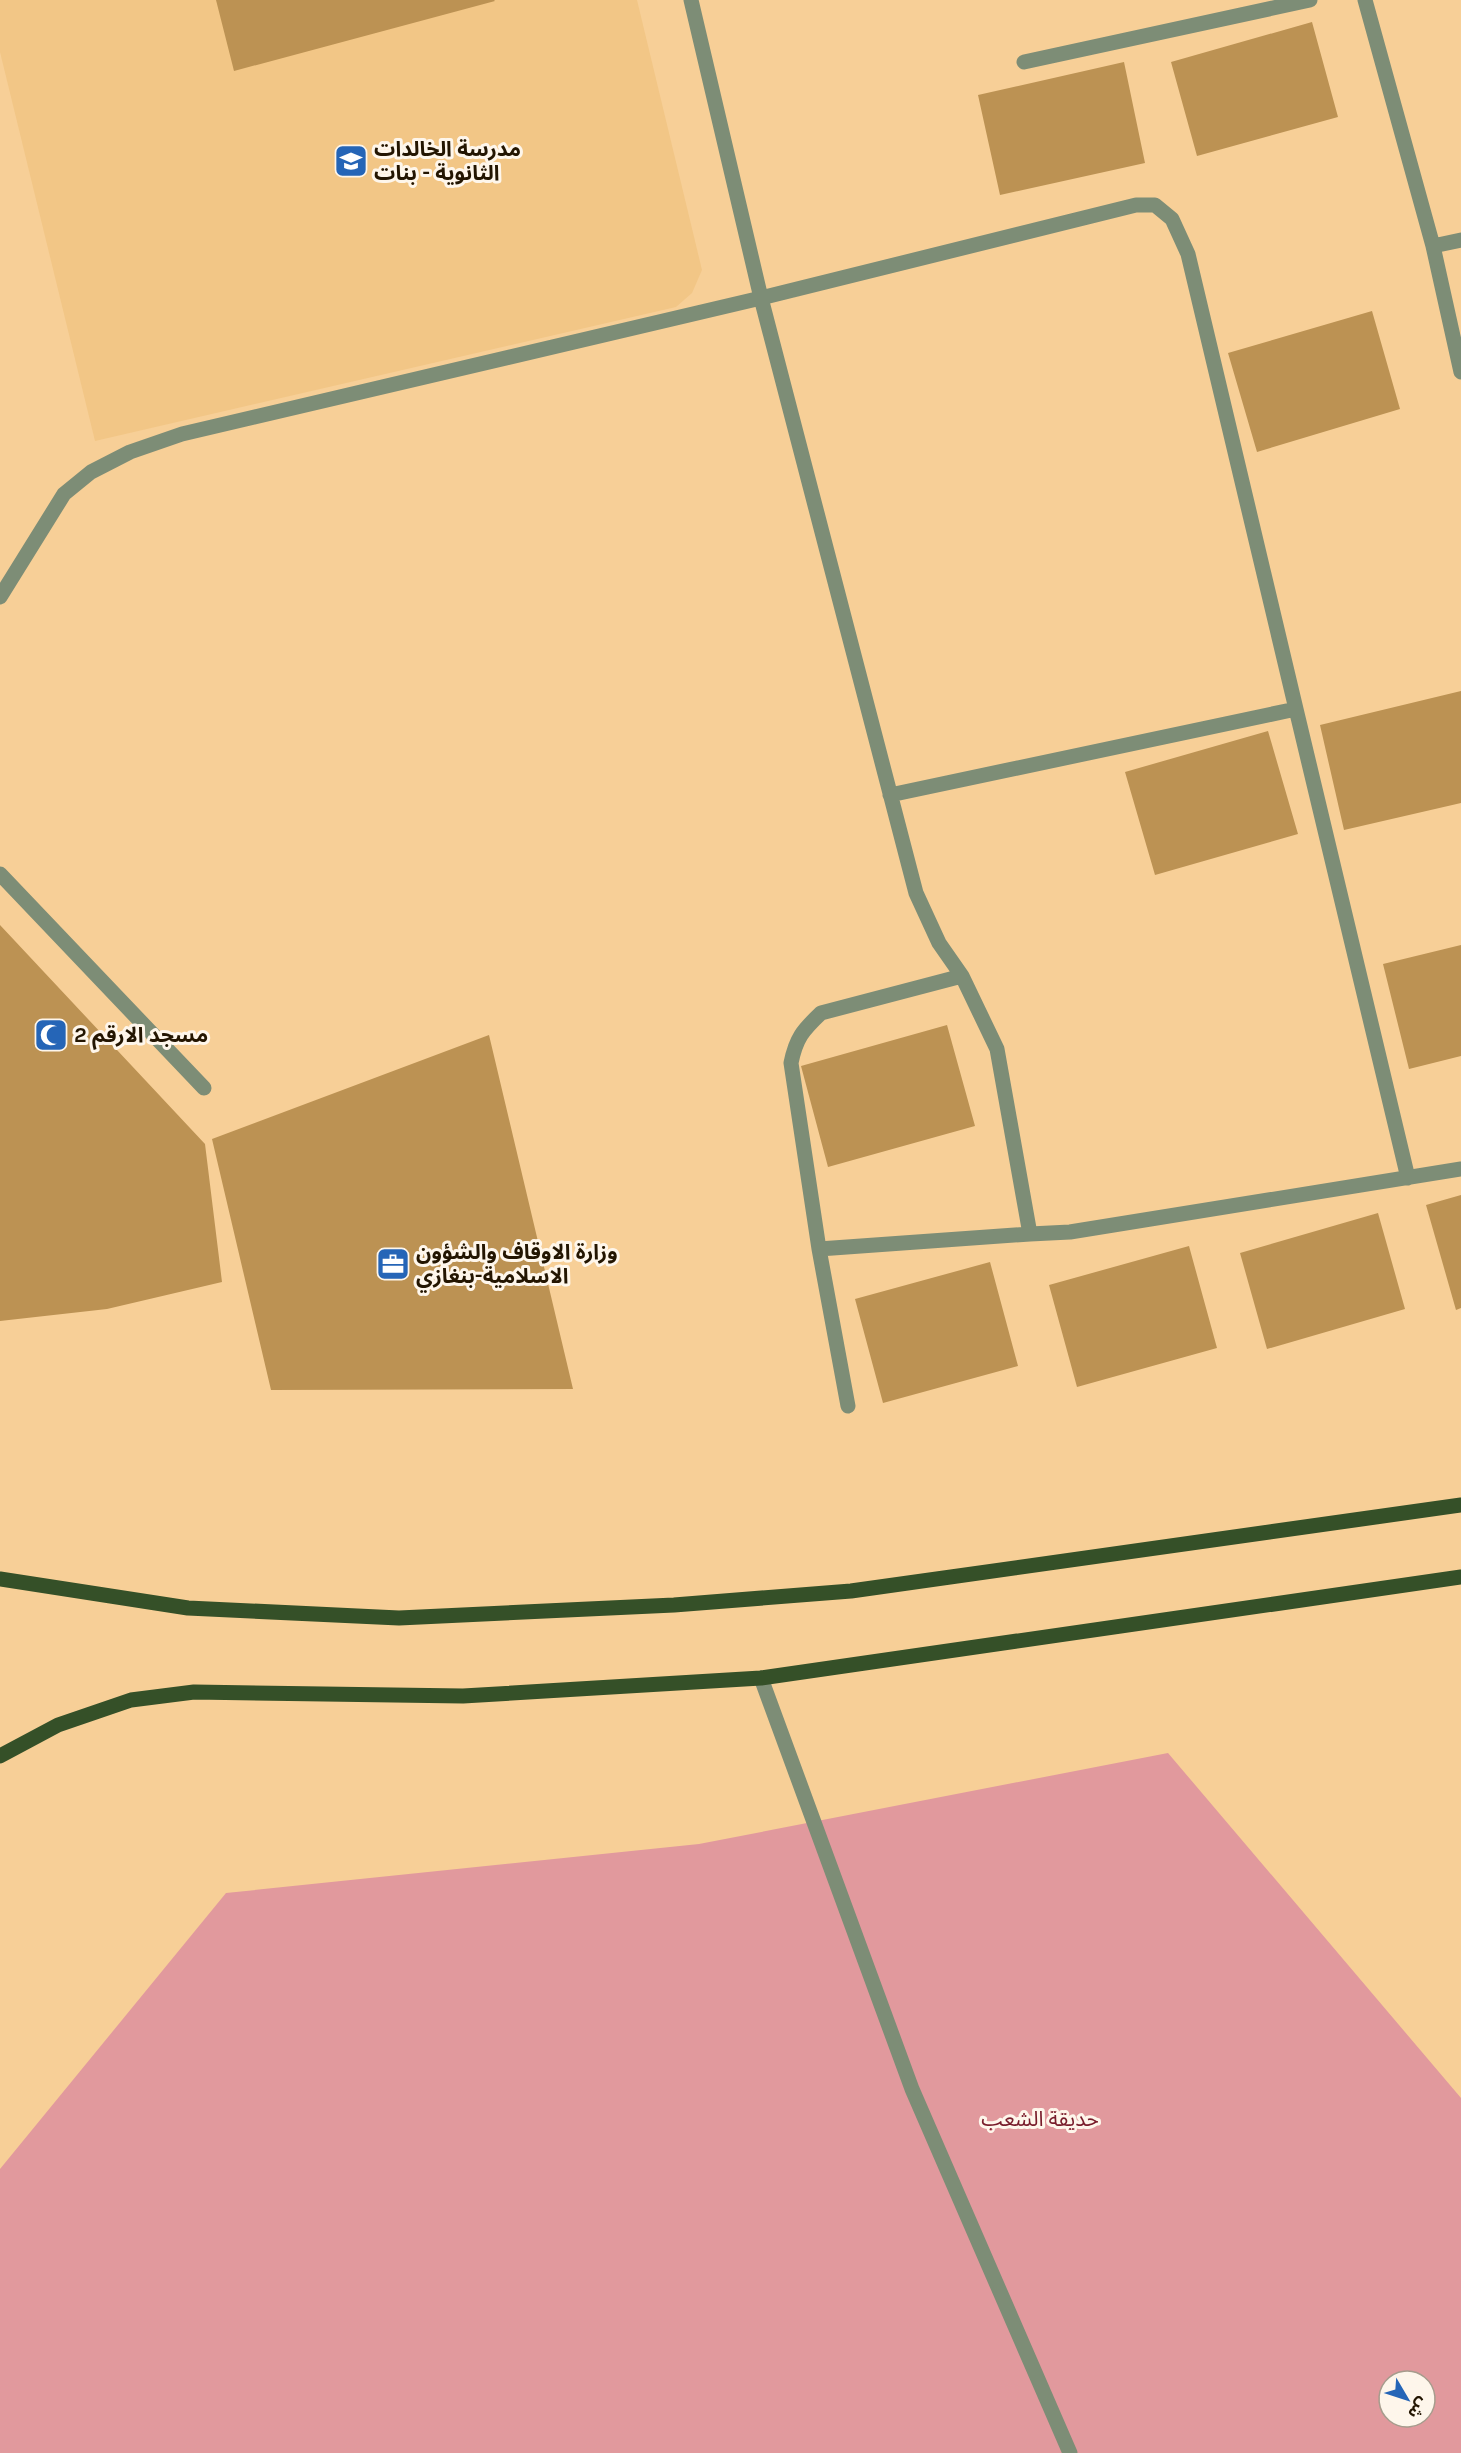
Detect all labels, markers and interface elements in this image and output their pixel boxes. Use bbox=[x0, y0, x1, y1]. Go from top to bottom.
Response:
place label: مدرسة الخالدات الثانوية - بنات bbox=[374, 137, 521, 185]
school or university icon: مدرسة الخالدات الثانوية - بنات bbox=[333, 143, 369, 179]
mosque icon: مسجد الارقم 2 bbox=[33, 1017, 69, 1053]
place label: مسجد الارقم 2 bbox=[74, 1023, 208, 1050]
place label: وزارة الاوقاف والشؤون الاسلامية-بنغازي bbox=[416, 1240, 618, 1293]
office icon: وزارة الاوقاف والشؤون الاسلامية-بنغازي bbox=[375, 1246, 411, 1282]
park label: حديقة الشعب bbox=[981, 2107, 1099, 2131]
north arrow bbox=[1377, 2369, 1437, 2429]
text: ش bbox=[1404, 2394, 1433, 2423]

